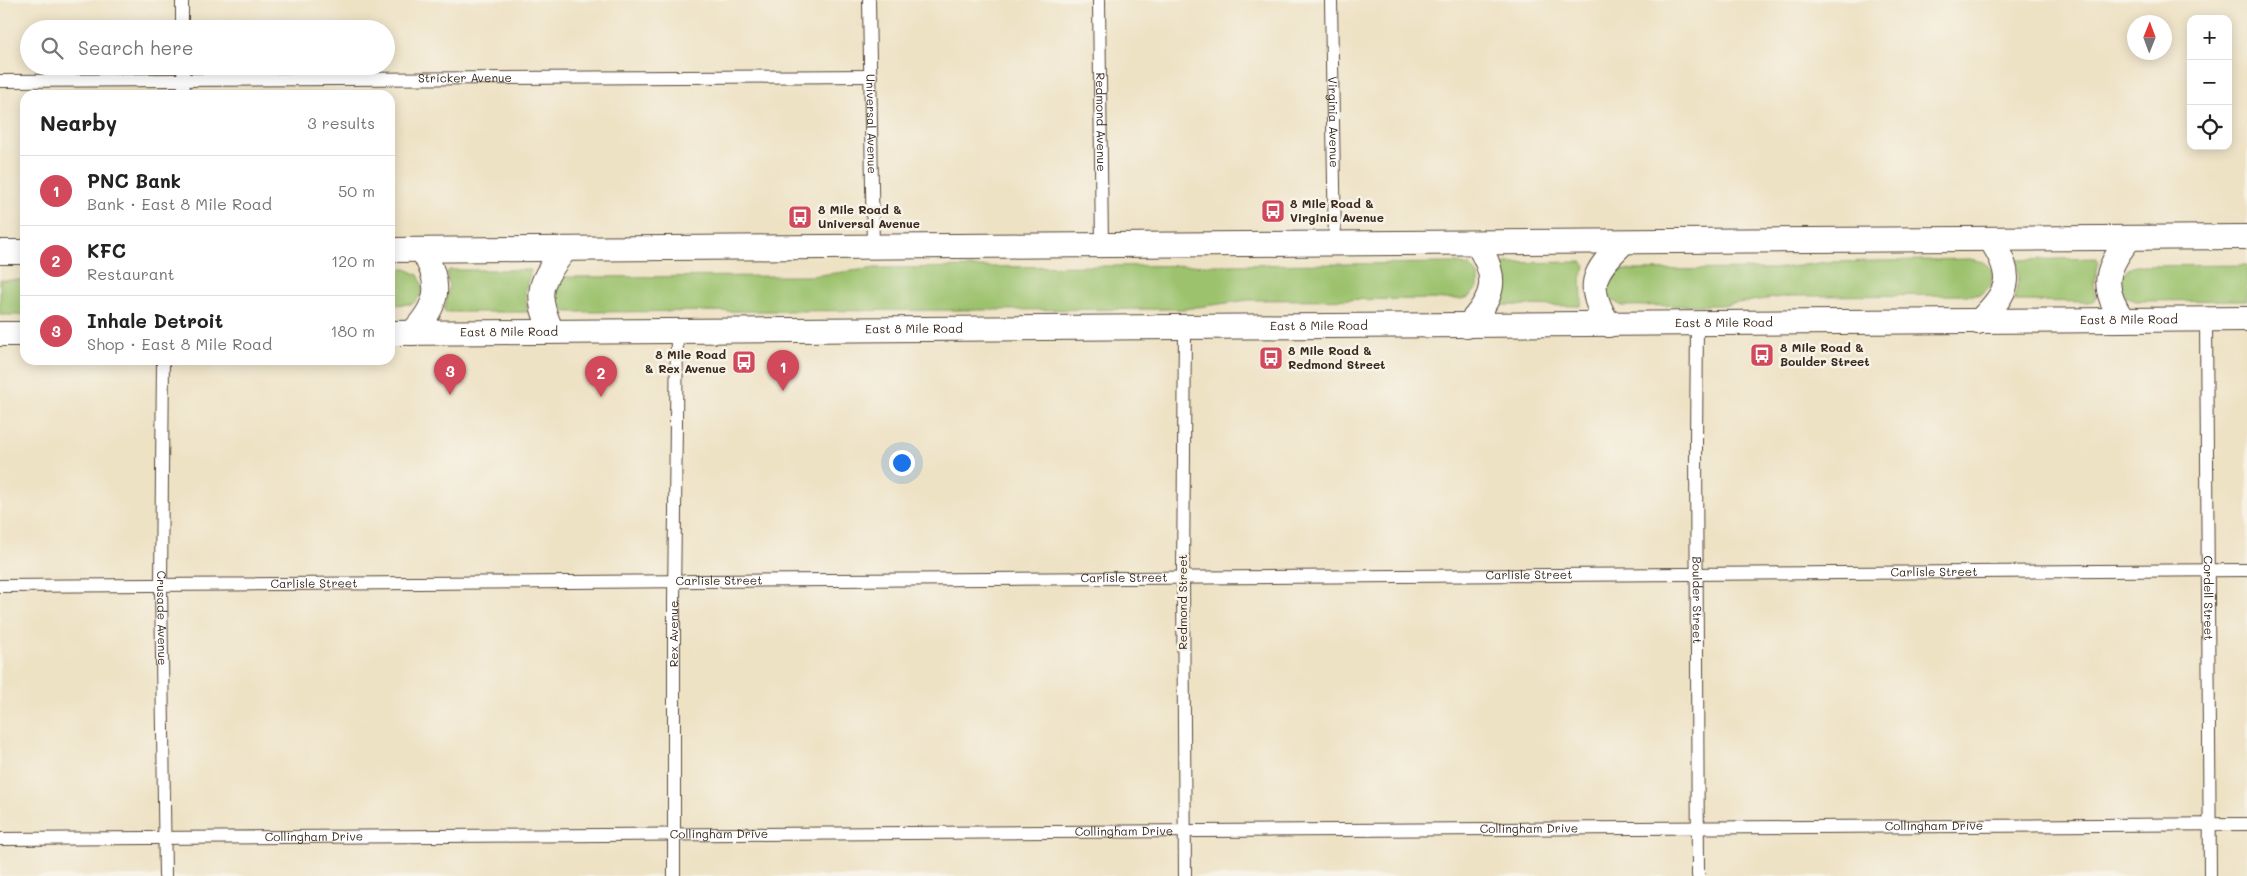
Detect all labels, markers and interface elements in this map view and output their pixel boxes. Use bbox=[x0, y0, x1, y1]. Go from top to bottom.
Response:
north arrow bbox=[2127, 15, 2172, 60]
map controls bbox=[2187, 15, 2232, 150]
button: + bbox=[2187, 15, 2232, 60]
search box bbox=[20, 20, 395, 75]
icon: search bbox=[38, 34, 66, 62]
text: Search here bbox=[78, 35, 194, 60]
button: − bbox=[2187, 60, 2232, 105]
street label: Stricker Avenue bbox=[418, 69, 512, 86]
street label: Redmond Avenue bbox=[1093, 72, 1110, 172]
street label: Universal Avenue bbox=[863, 74, 881, 174]
street label: Virginia Avenue bbox=[1325, 76, 1343, 168]
button: locate bbox=[2187, 105, 2232, 150]
text: Nearby bbox=[40, 109, 117, 136]
text: 3 results bbox=[307, 112, 375, 133]
text: PNC Bank bbox=[87, 168, 181, 193]
text: 1 bbox=[52, 180, 60, 201]
text: 50 m bbox=[338, 180, 375, 201]
text: Bank · East 8 Mile Road bbox=[87, 193, 272, 214]
place label: 8 Mile Road & Virginia Avenue bbox=[1290, 195, 1384, 225]
bus stop icon: 8 Mile Road & Virginia Avenue bbox=[1260, 198, 1286, 224]
place label: 8 Mile Road & Universal Avenue bbox=[818, 201, 920, 231]
bus stop icon: 8 Mile Road & Universal Avenue bbox=[787, 204, 813, 230]
text: KFC bbox=[87, 238, 126, 263]
text: 2 bbox=[52, 250, 60, 271]
text: 120 m bbox=[331, 250, 375, 271]
text: Restaurant bbox=[87, 263, 175, 284]
text: Inhale Detroit bbox=[87, 308, 223, 333]
street label: East 8 Mile Road bbox=[2080, 311, 2178, 327]
street label: East 8 Mile Road bbox=[1675, 314, 1773, 330]
street label: East 8 Mile Road bbox=[1270, 317, 1368, 333]
text: 3 bbox=[51, 320, 61, 341]
text: 180 m bbox=[330, 320, 375, 341]
street label: East 8 Mile Road bbox=[865, 320, 963, 336]
street label: East 8 Mile Road bbox=[460, 323, 558, 339]
text: Shop · East 8 Mile Road bbox=[87, 333, 272, 354]
place label: 8 Mile Road & Boulder Street bbox=[1780, 339, 1870, 369]
place label: 8 Mile Road & Redmond Street bbox=[1288, 342, 1385, 372]
bus stop icon: 8 Mile Road & Boulder Street bbox=[1749, 342, 1775, 368]
bus stop icon: 8 Mile Road & Redmond Street bbox=[1258, 345, 1284, 371]
place label: 8 Mile Road & Rex Avenue bbox=[645, 346, 726, 376]
bus stop icon: 8 Mile Road & Rex Avenue bbox=[731, 349, 757, 375]
pin: 1 bbox=[767, 350, 799, 391]
pin: 3 bbox=[434, 354, 466, 395]
pin: 2 bbox=[585, 356, 617, 397]
your location bbox=[889, 450, 915, 476]
street label: Redmond Street bbox=[1174, 554, 1190, 650]
street label: Cordell Street bbox=[2201, 555, 2217, 640]
street label: Boulder Street bbox=[1690, 556, 1706, 644]
street label: Carlisle Street bbox=[1890, 563, 1978, 580]
street label: Carlisle Street bbox=[1485, 566, 1573, 582]
street label: Carlisle Street bbox=[1080, 569, 1168, 585]
street label: Crusade Avenue bbox=[154, 570, 171, 666]
street label: Carlisle Street bbox=[675, 572, 763, 588]
street label: Carlisle Street bbox=[270, 574, 358, 591]
street label: Rex Avenue bbox=[665, 601, 681, 667]
street label: Collingham Drive bbox=[1885, 817, 1983, 833]
street label: Collingham Drive bbox=[1480, 819, 1578, 836]
street label: Collingham Drive bbox=[1075, 822, 1173, 839]
street label: Collingham Drive bbox=[670, 825, 768, 842]
street label: Collingham Drive bbox=[265, 828, 363, 844]

